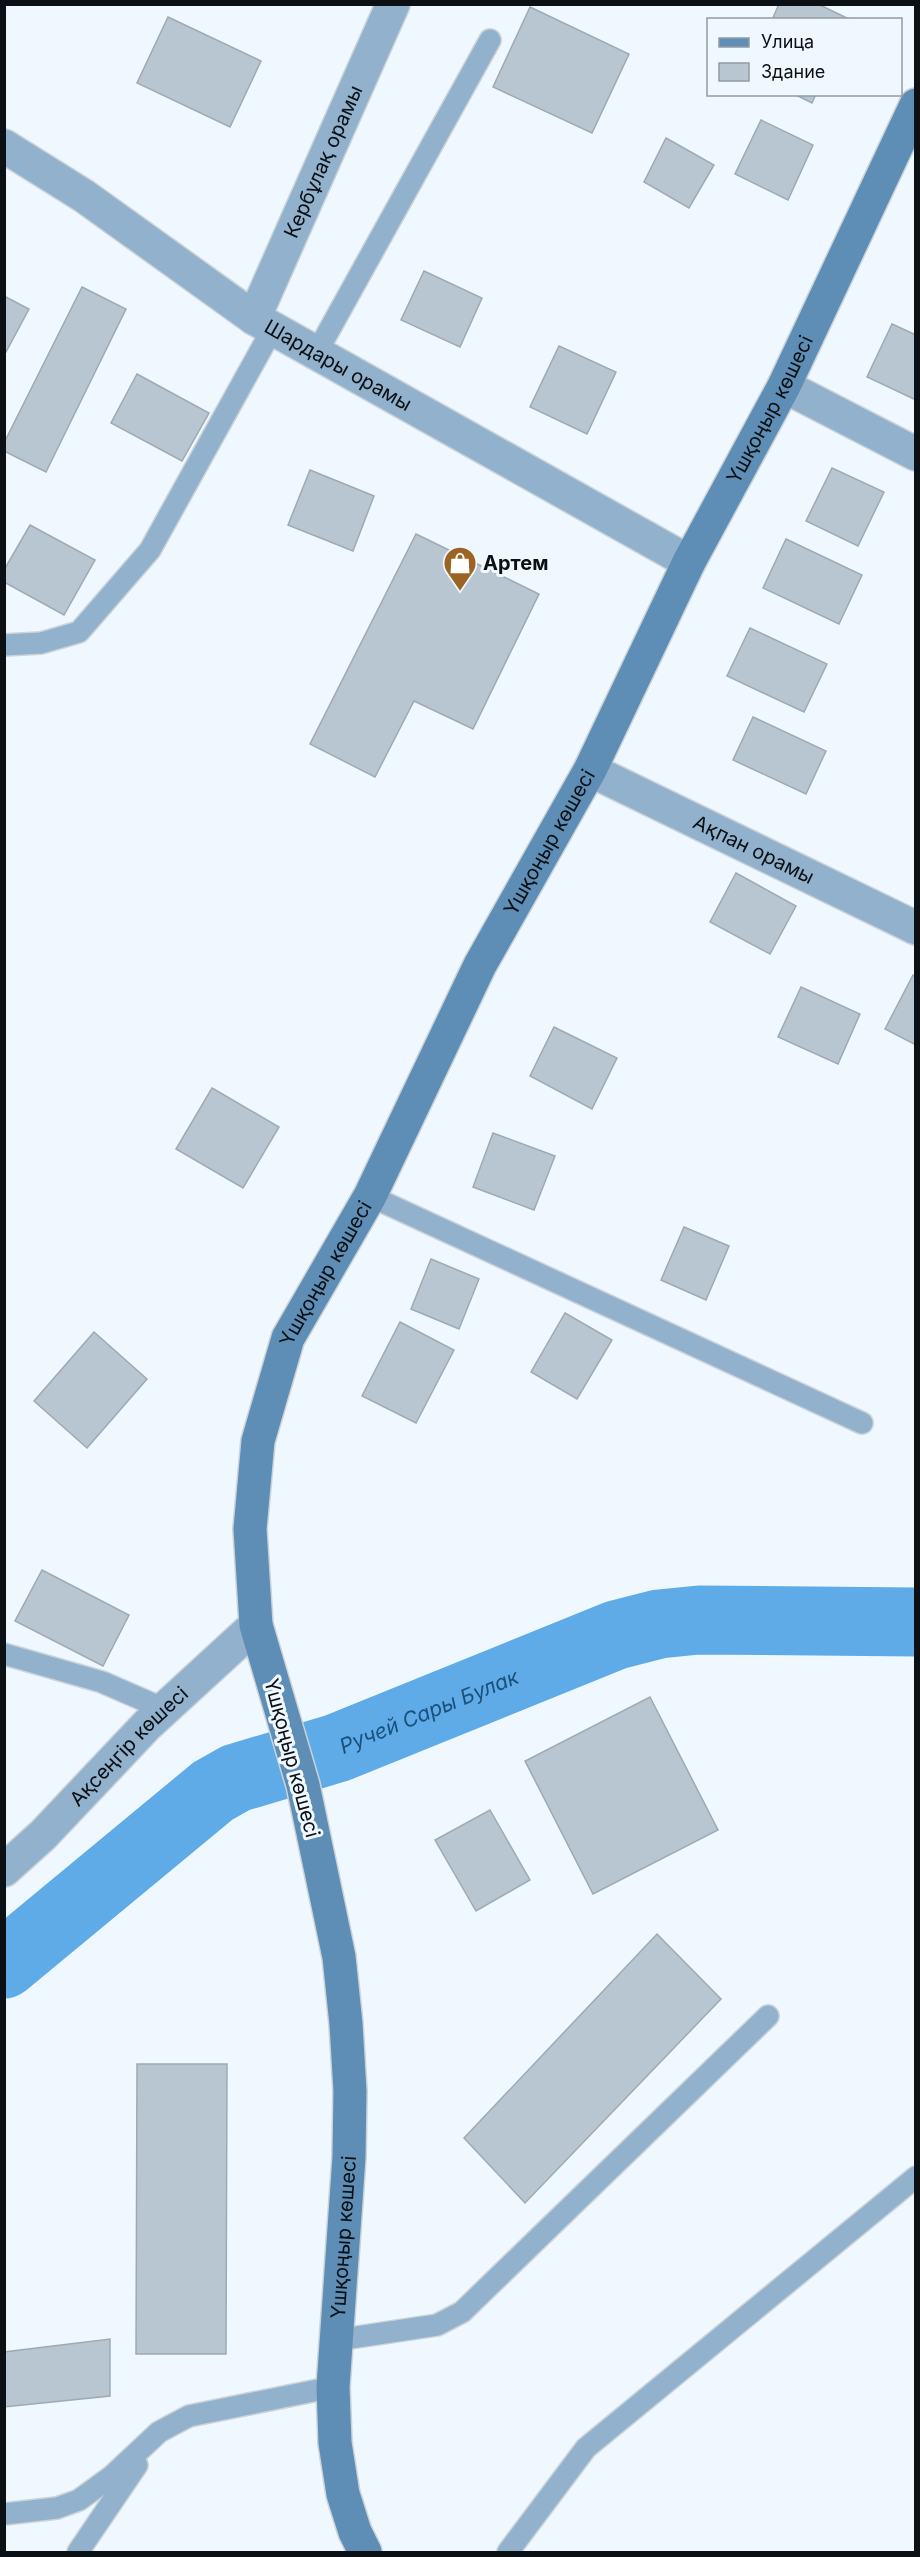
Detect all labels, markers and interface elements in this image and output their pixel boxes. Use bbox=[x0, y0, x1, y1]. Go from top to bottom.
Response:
legend bbox=[707, 18, 902, 96]
text: Улица bbox=[761, 31, 814, 52]
text: Здание bbox=[761, 61, 825, 82]
street label: Кербұлақ орамы bbox=[279, 82, 367, 242]
street label: Шардары орамы bbox=[260, 314, 416, 416]
street label: Үшқоңыр көшесі bbox=[722, 332, 818, 488]
shop icon: Артем bbox=[442, 545, 478, 592]
place label: Артем bbox=[483, 551, 548, 575]
street label: Үшқоңыр көшесі bbox=[499, 765, 600, 919]
street label: Ақпан орамы bbox=[689, 810, 818, 889]
street label: Үшқоңыр көшесі bbox=[275, 1196, 377, 1348]
water label: Ручей Сары Булак bbox=[335, 1663, 522, 1758]
street label: Үшқоңыр көшесі bbox=[259, 1676, 325, 1840]
street label: Ақсеңгір көшесі bbox=[65, 1681, 193, 1811]
street label: Үшқоңыр көшесі bbox=[326, 2155, 361, 2320]

